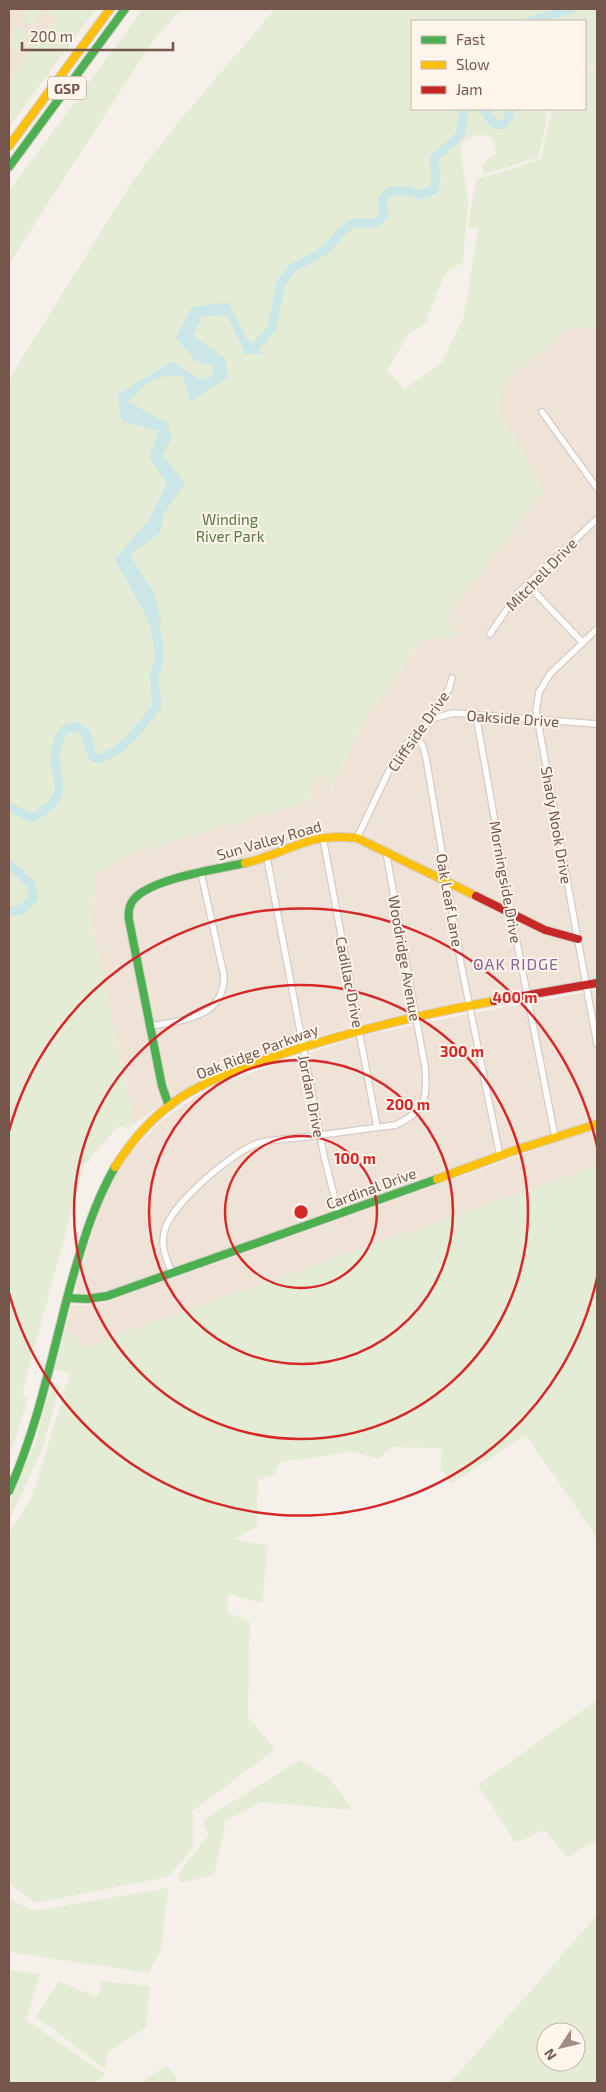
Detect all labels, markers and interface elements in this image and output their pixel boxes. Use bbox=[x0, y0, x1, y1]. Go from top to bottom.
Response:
scale bar bbox=[22, 20, 174, 52]
legend bbox=[411, 20, 586, 110]
text: 200 m bbox=[30, 27, 73, 45]
text: Fast bbox=[456, 30, 486, 48]
text: Slow bbox=[456, 55, 490, 73]
road number: GSP bbox=[48, 76, 86, 100]
text: Jam bbox=[456, 80, 482, 98]
park label: Winding River Park bbox=[196, 510, 265, 545]
street label: Mitchell Drive bbox=[502, 534, 580, 614]
street label: Cliffside Drive bbox=[384, 687, 452, 775]
street label: Oakside Drive bbox=[466, 706, 560, 730]
street label: Shady Nook Drive bbox=[538, 765, 576, 885]
street label: Sun Valley Road bbox=[215, 816, 323, 864]
street label: Morningside Drive bbox=[486, 819, 526, 945]
street label: Oak Leaf Lane bbox=[433, 852, 467, 948]
street label: Woodridge Avenue bbox=[385, 894, 425, 1022]
street label: Cadillac Drive bbox=[332, 935, 368, 1029]
district label: OAK RIDGE bbox=[473, 954, 559, 973]
text: 400 m bbox=[493, 988, 537, 1006]
street label: Oak Ridge Parkway bbox=[193, 1019, 321, 1083]
text: 300 m bbox=[440, 1042, 484, 1060]
street label: Jordan Drive bbox=[295, 1053, 329, 1139]
text: 200 m bbox=[386, 1095, 430, 1113]
text: 100 m bbox=[334, 1149, 376, 1167]
street label: Cardinal Drive bbox=[323, 1163, 419, 1213]
centre of rings bbox=[292, 1203, 310, 1221]
north arrow bbox=[536, 2022, 586, 2072]
text: N bbox=[540, 2046, 560, 2064]

